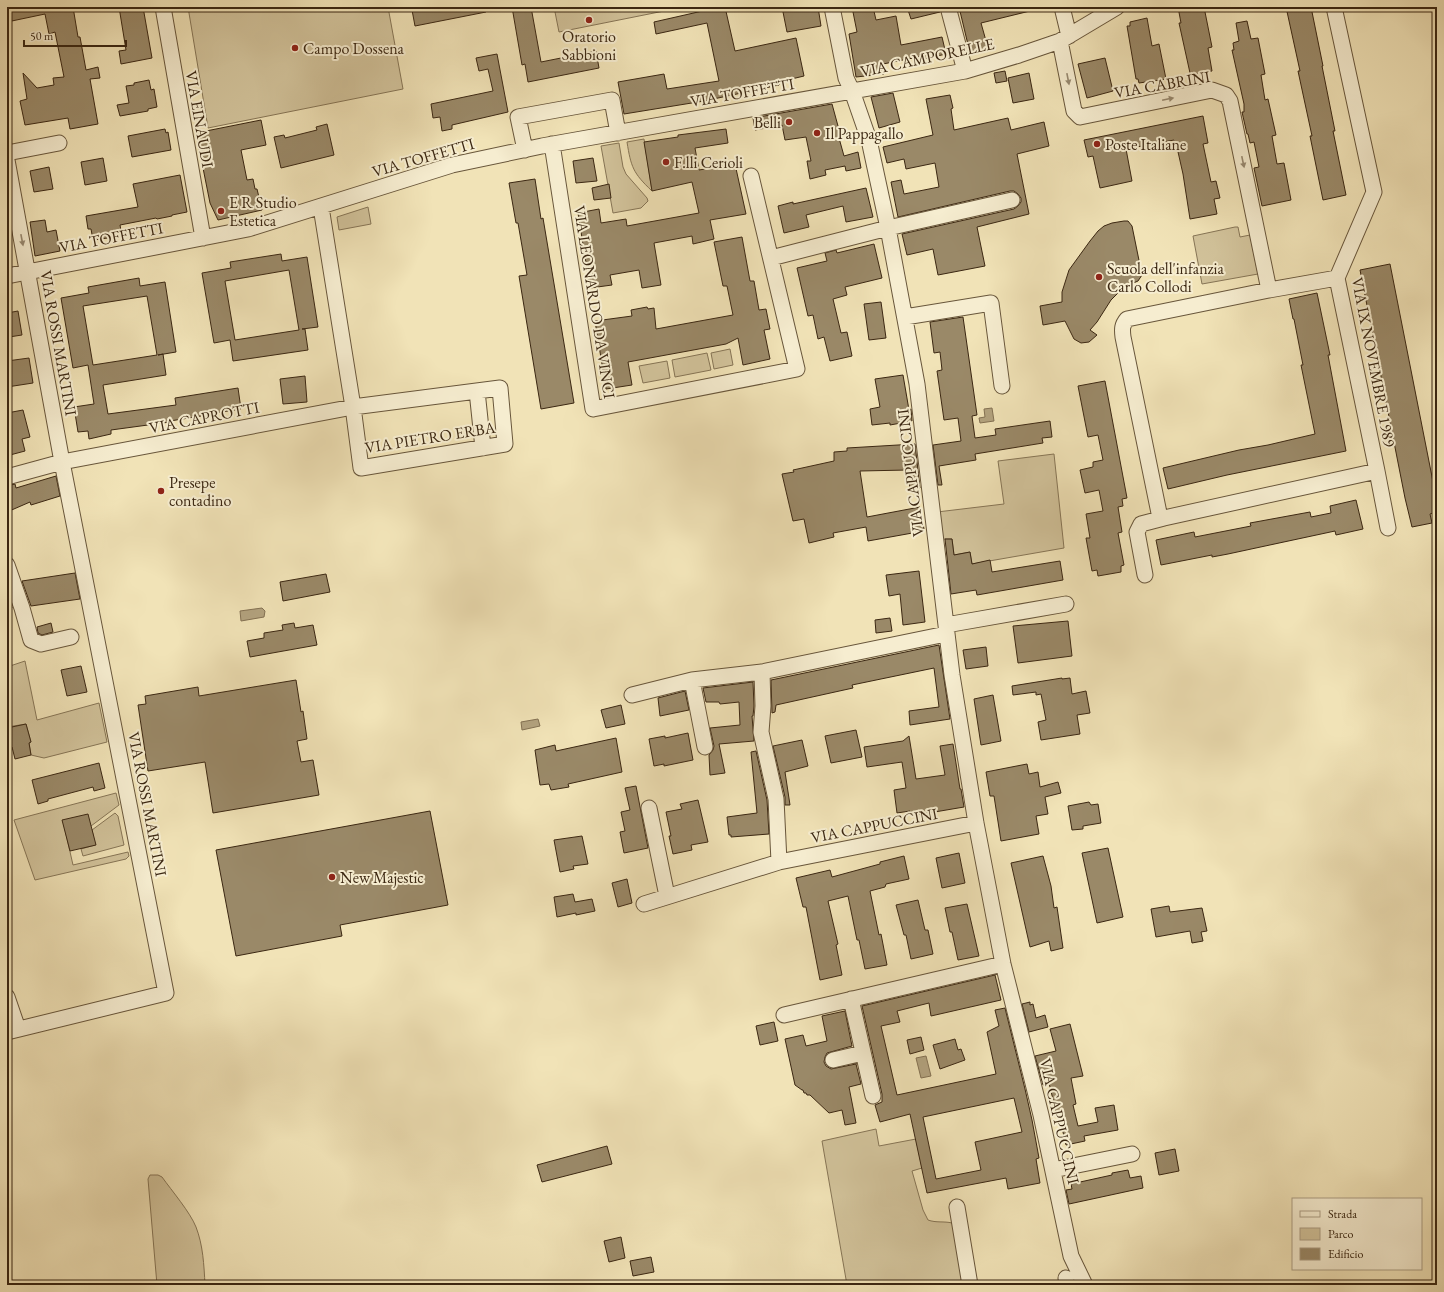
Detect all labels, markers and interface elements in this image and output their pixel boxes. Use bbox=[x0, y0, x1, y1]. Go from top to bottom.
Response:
marker: Oratorio Sabbioni bbox=[584, 15, 594, 25]
scale bar bbox=[24, 22, 126, 48]
place label: Oratorio Sabbioni bbox=[562, 26, 616, 65]
text: 50 m bbox=[30, 28, 54, 44]
street label: VIA CAMPORELLE bbox=[858, 33, 996, 82]
place label: Campo Dossena bbox=[303, 38, 405, 59]
marker: Campo Dossena bbox=[290, 43, 300, 53]
street label: VIA CABRINI bbox=[1112, 66, 1212, 103]
street label: VIA EINAUDI bbox=[181, 69, 218, 170]
street label: VIA TOFFETTI bbox=[688, 73, 796, 112]
one-way arrow bbox=[1065, 73, 1071, 85]
one-way arrow bbox=[1161, 96, 1174, 102]
place label: Belli bbox=[754, 112, 781, 133]
marker: Belli bbox=[784, 117, 794, 127]
place label: Il Pappagallo bbox=[825, 123, 904, 144]
marker: Il Pappagallo bbox=[812, 128, 822, 138]
street label: VIA TOFFETTI bbox=[370, 133, 477, 182]
place label: Poste Italiane bbox=[1105, 134, 1186, 155]
marker: Poste Italiane bbox=[1092, 139, 1102, 149]
place label: F.lli Cerioli bbox=[674, 152, 743, 173]
one-way arrow bbox=[1240, 156, 1246, 168]
marker: F.lli Cerioli bbox=[661, 157, 671, 167]
place label: E R Studio Estetica bbox=[229, 192, 297, 231]
street label: VIA LEONARDO DA VINCI bbox=[569, 204, 620, 401]
marker: E R Studio Estetica bbox=[216, 206, 226, 216]
street label: VIA TOFFETTI bbox=[57, 217, 165, 258]
one-way arrow bbox=[20, 233, 26, 246]
place label: Scuola dell'infanzia Carlo Collodi bbox=[1107, 258, 1225, 297]
street label: VIA ROSSI MARTINI bbox=[35, 269, 82, 418]
marker: Scuola dell'infanzia Carlo Collodi bbox=[1094, 272, 1104, 282]
street label: VIA IX NOVEMBRE 1989 bbox=[1347, 275, 1400, 449]
street label: VIA CAPROTTI bbox=[147, 396, 262, 438]
street label: VIA CAPPUCCINI bbox=[892, 407, 929, 538]
street label: VIA PIETRO ERBA bbox=[363, 417, 498, 458]
place label: Presepe contadino bbox=[169, 472, 231, 511]
marker: Presepe contadino bbox=[156, 486, 166, 496]
street label: VIA ROSSI MARTINI bbox=[123, 730, 172, 879]
street label: VIA CAPPUCCINI bbox=[809, 803, 940, 848]
place label: New Majestic bbox=[340, 867, 424, 888]
marker: New Majestic bbox=[327, 872, 337, 882]
street label: VIA CAPPUCCINI bbox=[1035, 1056, 1084, 1187]
legend bbox=[1292, 1198, 1422, 1270]
text: Strada bbox=[1328, 1206, 1357, 1222]
text: Parco bbox=[1328, 1226, 1353, 1242]
text: Edificio bbox=[1328, 1246, 1364, 1262]

